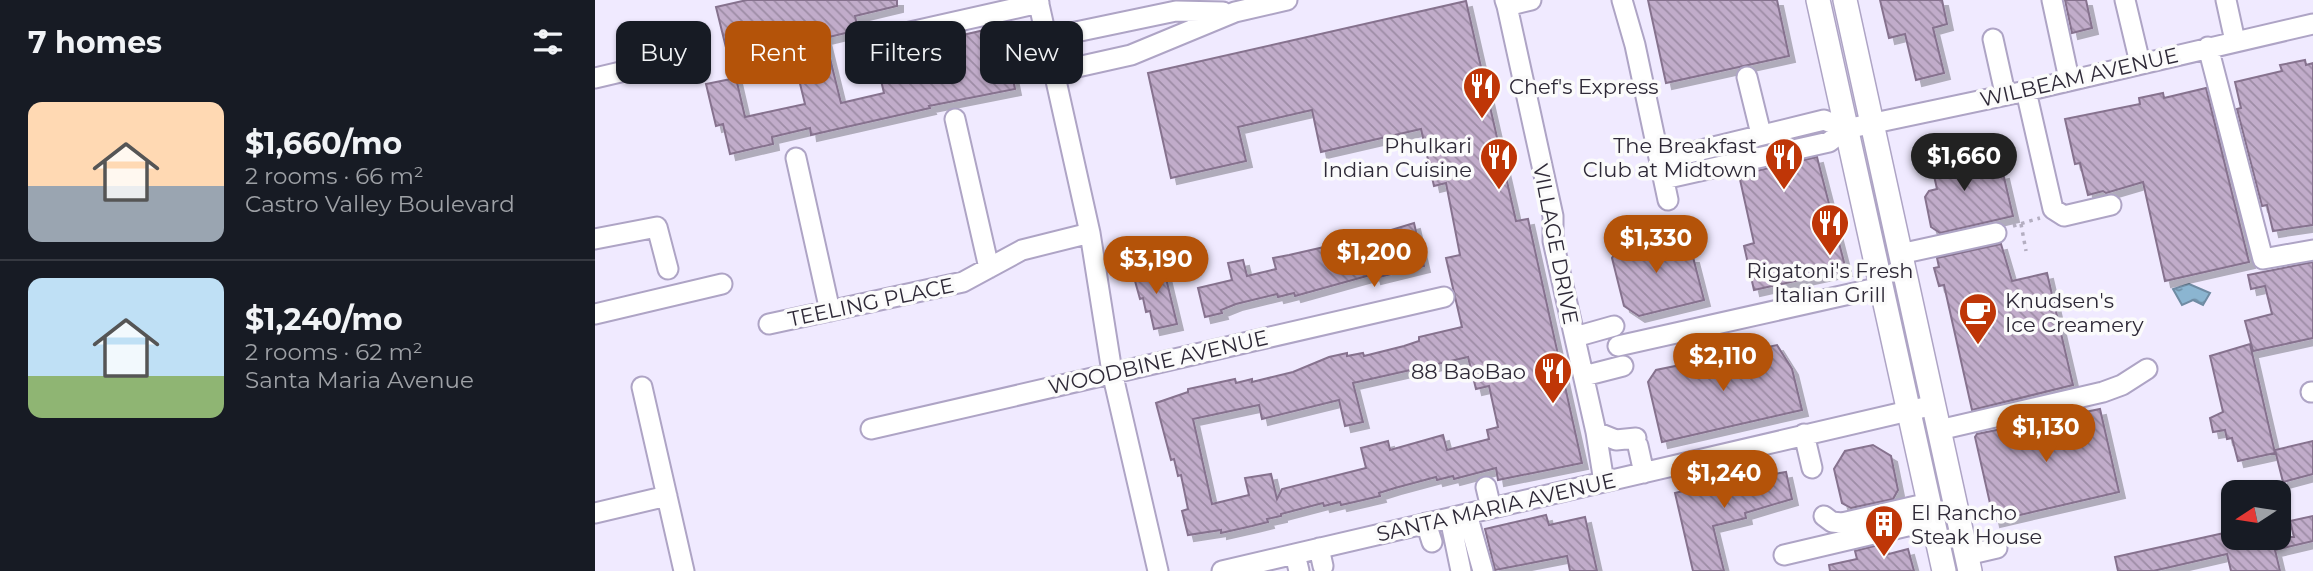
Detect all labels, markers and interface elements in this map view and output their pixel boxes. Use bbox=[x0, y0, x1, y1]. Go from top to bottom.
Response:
chip: Buy bbox=[616, 21, 711, 84]
chip: Rent bbox=[725, 21, 831, 84]
chip: Filters bbox=[845, 21, 966, 84]
chip: New bbox=[980, 21, 1083, 84]
icon: filters bbox=[529, 23, 567, 61]
text: 7 homes bbox=[28, 24, 162, 61]
street label: WILBEAM AVENUE bbox=[1977, 42, 2181, 112]
restaurant icon: Chef's Express bbox=[1461, 65, 1503, 120]
place label: Chef's Express bbox=[1509, 74, 1658, 99]
text: $1,660/mo bbox=[245, 125, 402, 162]
icon: home bbox=[84, 130, 168, 214]
place label: Phulkari Indian Cuisine bbox=[1322, 133, 1472, 182]
place label: The Breakfast Club at Midtown bbox=[1583, 133, 1757, 182]
pin: $1,660 bbox=[1907, 134, 2021, 193]
restaurant icon: Phulkari Indian Cuisine bbox=[1478, 136, 1520, 191]
restaurant icon: The Breakfast Club at Midtown bbox=[1763, 136, 1805, 191]
text: $1,660 bbox=[1927, 142, 2001, 170]
text: 2 rooms · 66 m² bbox=[245, 162, 424, 190]
street label: VILLAGE DRIVE bbox=[1528, 162, 1584, 326]
text: Castro Valley Boulevard bbox=[245, 190, 515, 218]
restaurant icon: Rigatoni's Fresh Italian Grill bbox=[1809, 202, 1851, 257]
pin: $1,330 bbox=[1599, 216, 1713, 275]
text: $1,330 bbox=[1620, 224, 1692, 252]
pin: $1,200 bbox=[1317, 230, 1431, 289]
pin: $3,190 bbox=[1099, 236, 1213, 296]
text: $1,200 bbox=[1337, 238, 1411, 266]
text: $3,190 bbox=[1119, 245, 1193, 273]
place label: Rigatoni's Fresh Italian Grill bbox=[1746, 258, 1914, 307]
street label: TEELING PLACE bbox=[786, 272, 956, 332]
place label: Knudsen's Ice Creamery bbox=[2005, 288, 2144, 337]
cafe icon: Knudsen's Ice Creamery bbox=[1957, 291, 1999, 346]
text: $1,240/mo bbox=[245, 301, 403, 338]
icon: home bbox=[84, 306, 168, 390]
street label: WOODBINE AVENUE bbox=[1046, 325, 1270, 399]
pin: $2,110 bbox=[1666, 334, 1780, 393]
text: 2 rooms · 62 m² bbox=[245, 338, 423, 366]
text: $2,110 bbox=[1689, 342, 1757, 370]
restaurant icon: 88 BaoBao bbox=[1532, 350, 1574, 405]
place label: 88 BaoBao bbox=[1411, 359, 1526, 384]
text: Santa Maria Avenue bbox=[245, 366, 474, 394]
pin: $1,130 bbox=[1989, 405, 2103, 464]
text: $1,130 bbox=[2012, 413, 2080, 441]
pin: $1,240 bbox=[1667, 450, 1781, 510]
text: $1,240 bbox=[1687, 459, 1761, 487]
street label: SANTA MARIA AVENUE bbox=[1374, 467, 1618, 547]
north arrow bbox=[2221, 480, 2291, 550]
map controls bbox=[2221, 480, 2291, 550]
place label: El Rancho Steak House bbox=[1911, 500, 2042, 549]
building icon: El Rancho Steak House bbox=[1863, 503, 1905, 558]

